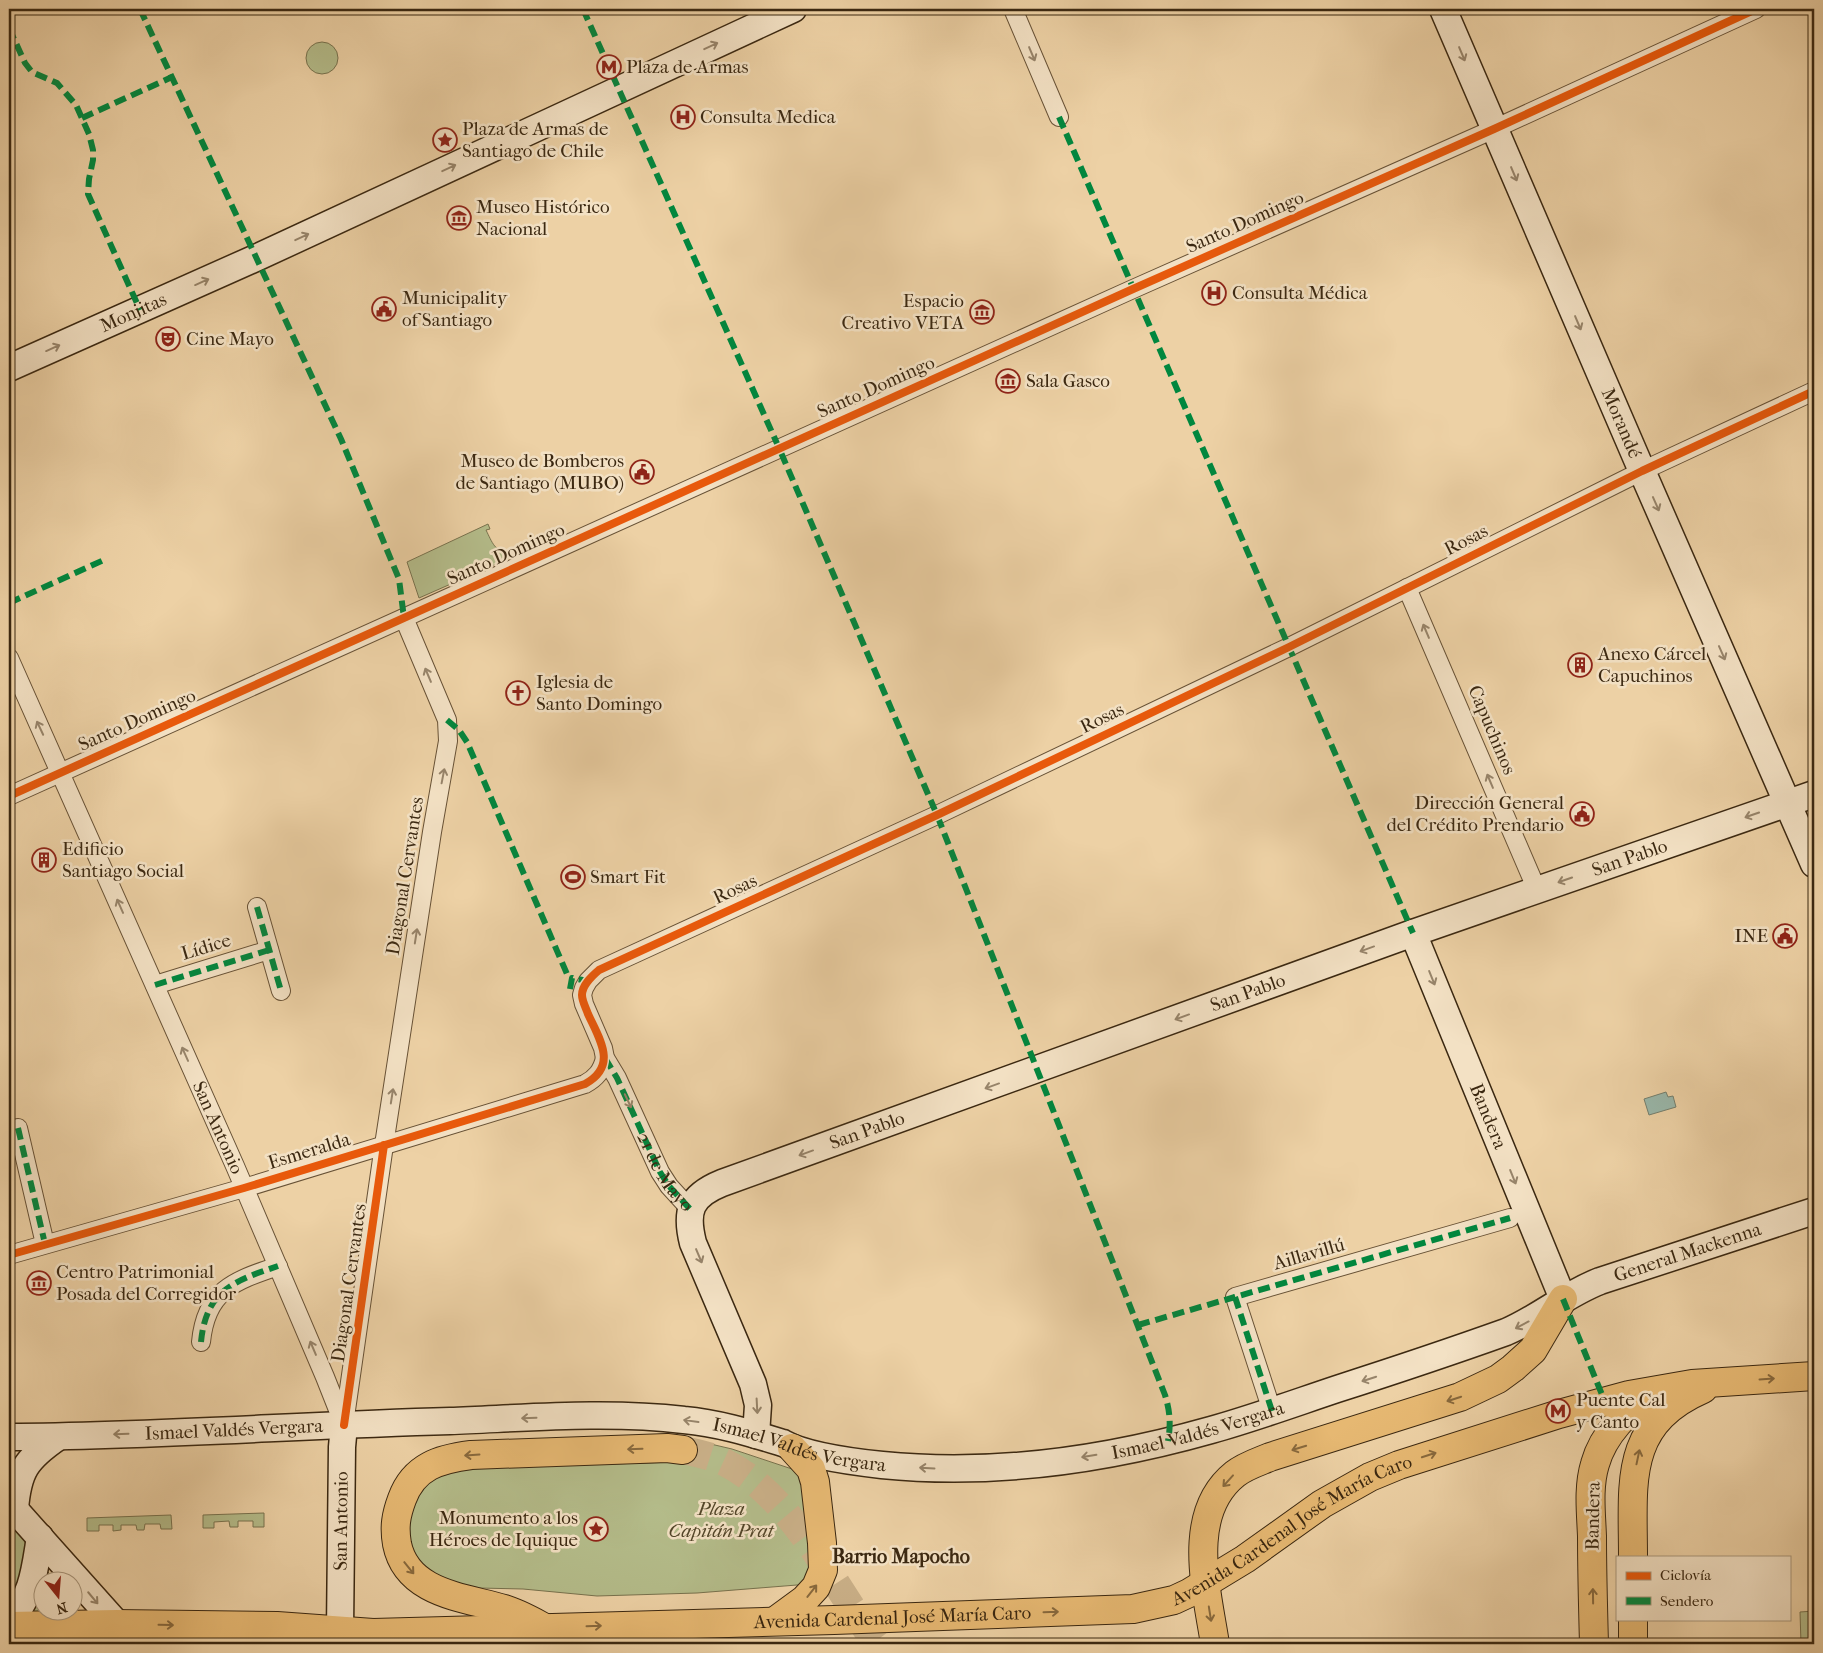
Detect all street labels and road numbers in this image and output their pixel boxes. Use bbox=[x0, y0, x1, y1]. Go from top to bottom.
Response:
street label: Santo Domingo bbox=[1183, 186, 1307, 258]
street label: Monjitas bbox=[96, 288, 170, 337]
street label: Santo Domingo bbox=[814, 351, 938, 423]
street label: Morandé bbox=[1597, 385, 1646, 462]
street label: Santo Domingo bbox=[444, 518, 568, 590]
street label: Rosas bbox=[1441, 520, 1491, 560]
street label: Capuchinos bbox=[1463, 682, 1521, 778]
street label: Santo Domingo bbox=[75, 684, 199, 756]
street label: Rosas bbox=[1077, 698, 1127, 738]
street label: Diagonal Cervantes bbox=[382, 795, 428, 957]
street label: San Pablo bbox=[1589, 835, 1671, 881]
street label: Rosas bbox=[710, 869, 760, 909]
street label: Lídice bbox=[179, 929, 233, 965]
street label: San Pablo bbox=[1207, 969, 1289, 1016]
street label: San Antonio bbox=[188, 1078, 248, 1178]
street label: Bandera bbox=[1465, 1080, 1511, 1152]
street label: San Pablo bbox=[826, 1107, 908, 1154]
street label: Esmeralda bbox=[265, 1128, 353, 1174]
street label: 21 de Mayo bbox=[632, 1129, 698, 1216]
street label: Diagonal Cervantes bbox=[327, 1202, 371, 1364]
street label: General Mackenna bbox=[1611, 1218, 1764, 1287]
street label: Aillavillú bbox=[1270, 1233, 1347, 1275]
street label: Ismael Valdés Vergara bbox=[1109, 1397, 1287, 1464]
street label: Ismael Valdés Vergara bbox=[711, 1413, 887, 1476]
street label: Ismael Valdés Vergara bbox=[144, 1415, 324, 1445]
street label: Avenida Cardenal José María Caro bbox=[1167, 1450, 1415, 1611]
street label: San Antonio bbox=[330, 1471, 353, 1571]
street label: Bandera bbox=[1581, 1481, 1605, 1551]
street label: Avenida Cardenal José María Caro bbox=[752, 1602, 1032, 1633]

